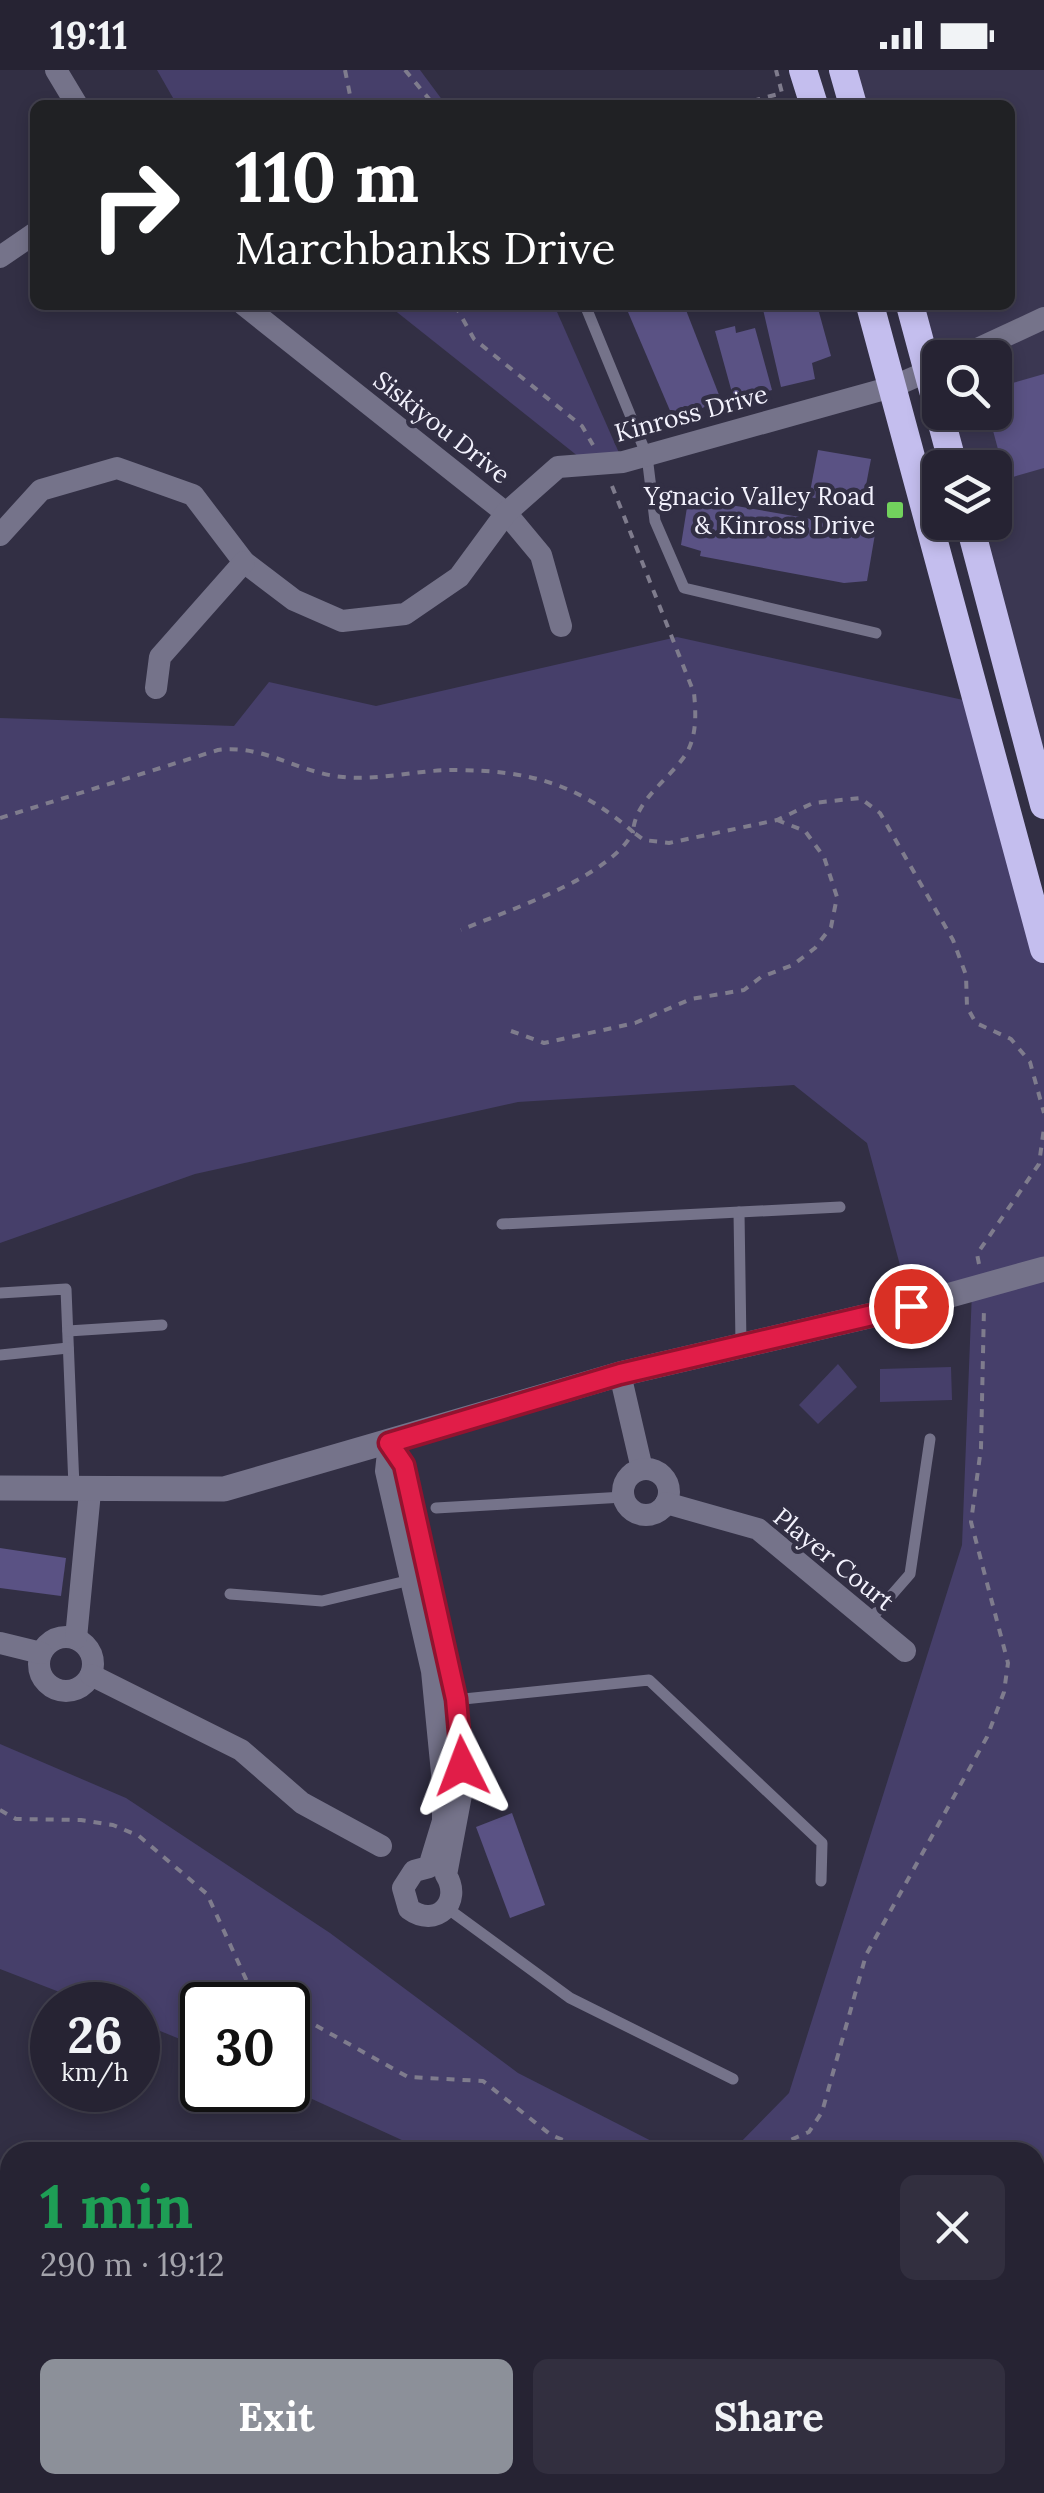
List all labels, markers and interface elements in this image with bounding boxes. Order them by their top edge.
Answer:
text: 19:11 [50,11,128,59]
text: 110 m [235,132,419,221]
icon: right [70,140,200,270]
text: Marchbanks Drive [235,219,616,276]
map controls [922,340,1012,540]
button: search [922,340,1012,430]
street label: Siskiyou Drive [367,364,517,490]
street label: Kinross Drive [611,377,771,449]
button: layers [922,450,1012,540]
place label: Ygnacio Valley Road & Kinross Drive [643,480,875,541]
marker: Ygnacio Valley Road & Kinross Drive [884,499,906,521]
pin [869,1264,954,1349]
icon: arrive [884,1279,939,1334]
street label: Player Court [767,1501,901,1618]
position arrow [410,1714,514,1818]
speed limit sign: 30 [180,1982,310,2112]
text: 26 [67,2003,123,2067]
text: km/h [61,2056,129,2088]
text: 1 min [40,2168,193,2244]
button: close [900,2175,1005,2280]
text: 290 m · 19:12 [40,2244,224,2285]
button: Exit [40,2359,513,2474]
button: Share [533,2359,1005,2474]

